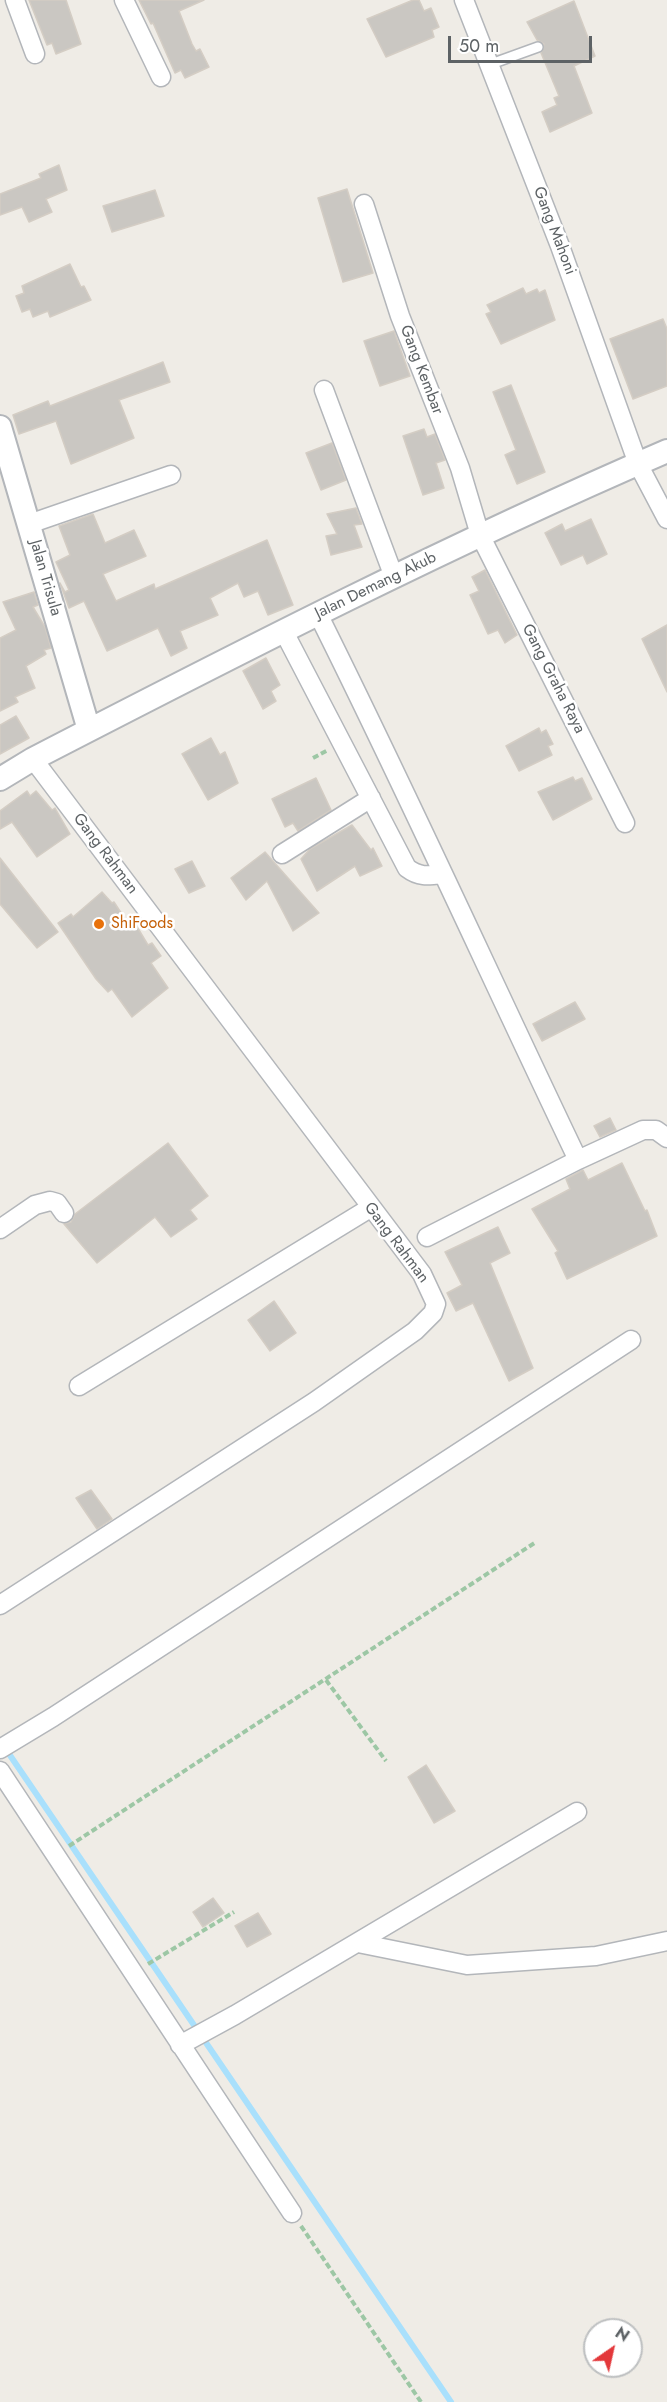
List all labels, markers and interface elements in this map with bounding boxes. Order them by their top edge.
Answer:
scale bar [451,24,595,62]
text: 50 m [459,33,499,59]
street label: Gang Mahoni [528,184,580,278]
street label: Gang Kembar [395,323,447,417]
street label: Jalan Trisula [25,538,65,618]
street label: Jalan Demang Akub [312,548,440,624]
street label: Gang Graha Raya [517,621,589,737]
street label: Gang Rahman [68,810,142,898]
place label: ShiFoods [111,914,173,934]
marker: ShiFoods [92,917,106,931]
street label: Gang Rahman [359,1199,433,1287]
north arrow [583,2318,643,2378]
text: N [611,2321,634,2347]

